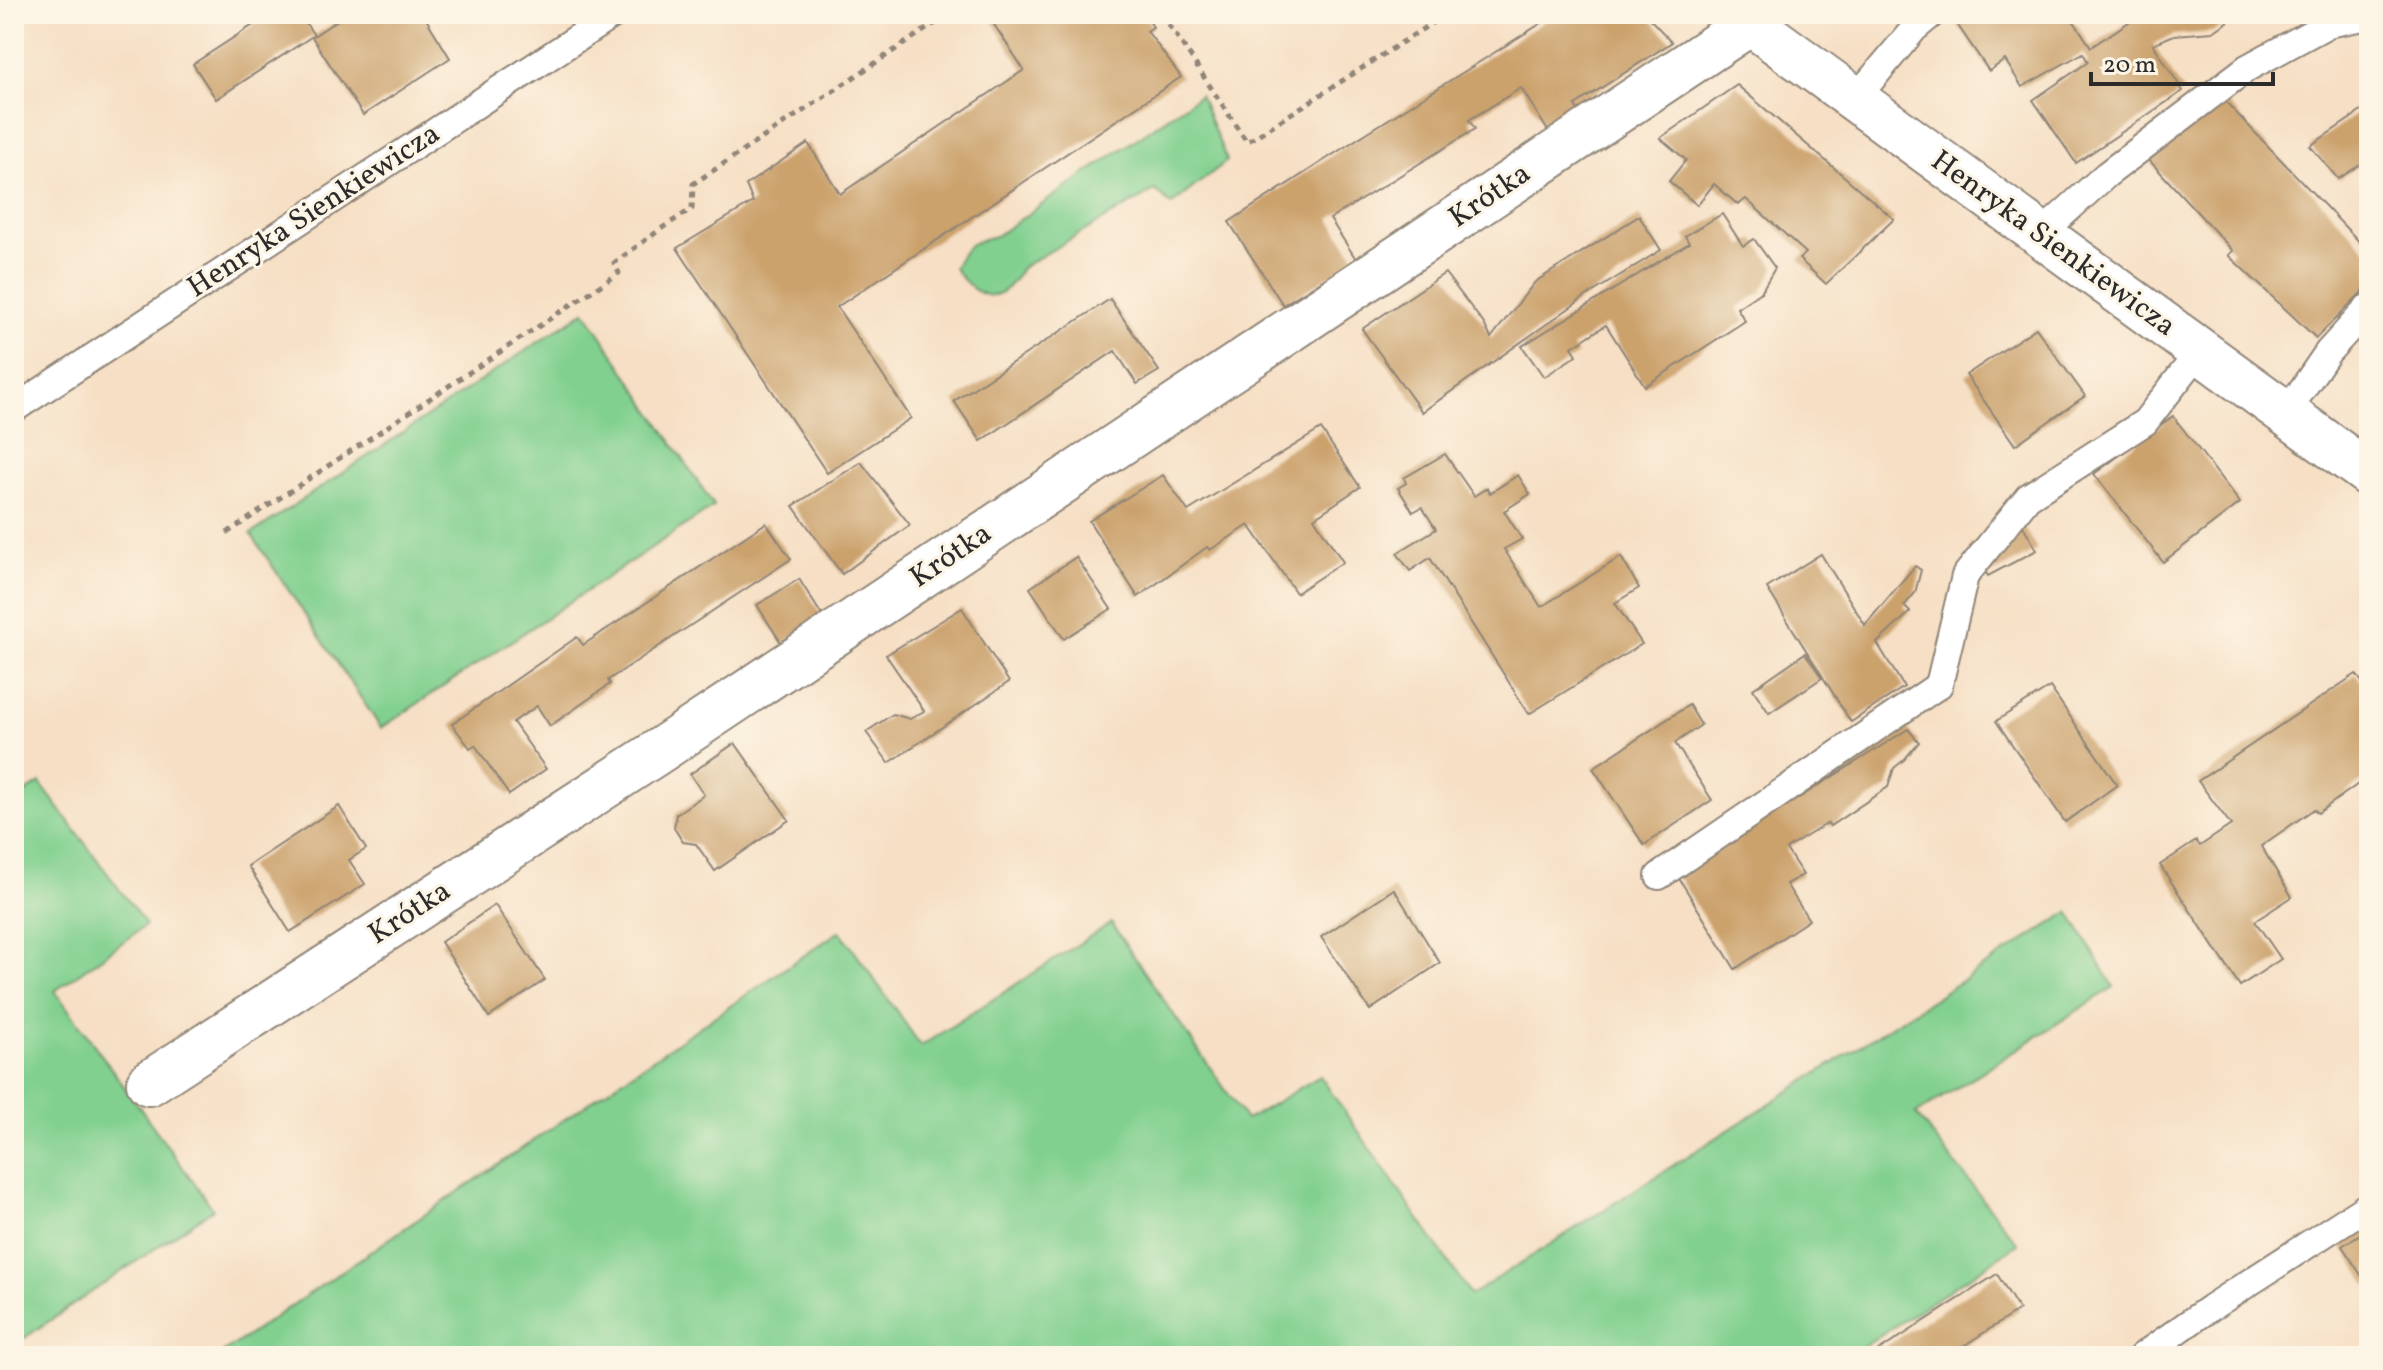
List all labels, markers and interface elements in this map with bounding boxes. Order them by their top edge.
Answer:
scale bar [2091,36,2273,86]
text: 20 m [2103,49,2156,83]
street label: Henryka Sienkiewicza [180,113,448,309]
street label: Henryka Sienkiewicza [1922,141,2184,347]
street label: Krótka [1441,153,1539,239]
street label: Krótka [902,513,1000,599]
street label: Krótka [361,871,459,955]

